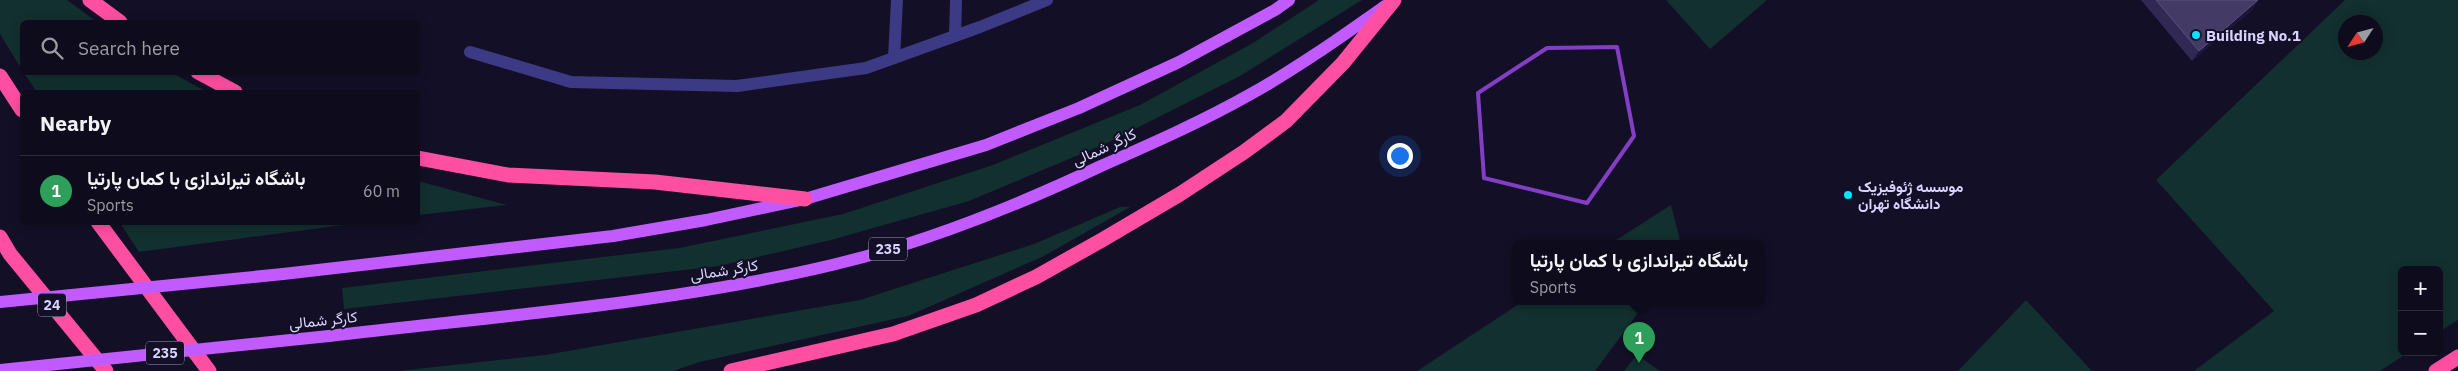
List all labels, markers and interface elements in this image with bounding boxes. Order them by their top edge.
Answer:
north arrow [2338,15,2383,60]
search box [20,20,420,75]
place label: Building No.1 [2206,26,2301,45]
marker: Building No.1 [2190,29,2202,41]
icon: search [38,34,66,62]
text: Search here [78,36,180,60]
text: Nearby [40,109,111,137]
street label: کارگر شمالی [1069,124,1140,171]
your location [1387,143,1413,169]
text: باشگاه تیراندازی با کمان پارتیا [87,166,305,190]
place label: موسسه ژئوفیزیک دانشگاه تهران [1858,177,1963,213]
text: 1 [51,181,61,201]
text: 60 m [363,181,400,201]
marker: موسسه ژئوفیزیک دانشگاه تهران [1842,189,1854,201]
text: Sports [87,195,134,215]
road number: 235 [869,238,907,260]
popup [1513,240,1765,305]
text: باشگاه تیراندازی با کمان پارتیا [1530,248,1748,272]
street label: کارگر شمالی [689,255,760,286]
map controls [2398,266,2443,356]
button: + [2398,266,2443,311]
text: Sports [1530,277,1577,297]
road number: 24 [38,294,66,316]
street label: کارگر شمالی [288,307,359,334]
button: − [2398,311,2443,356]
pin: 1 [1623,322,1655,363]
road number: 235 [146,342,184,364]

